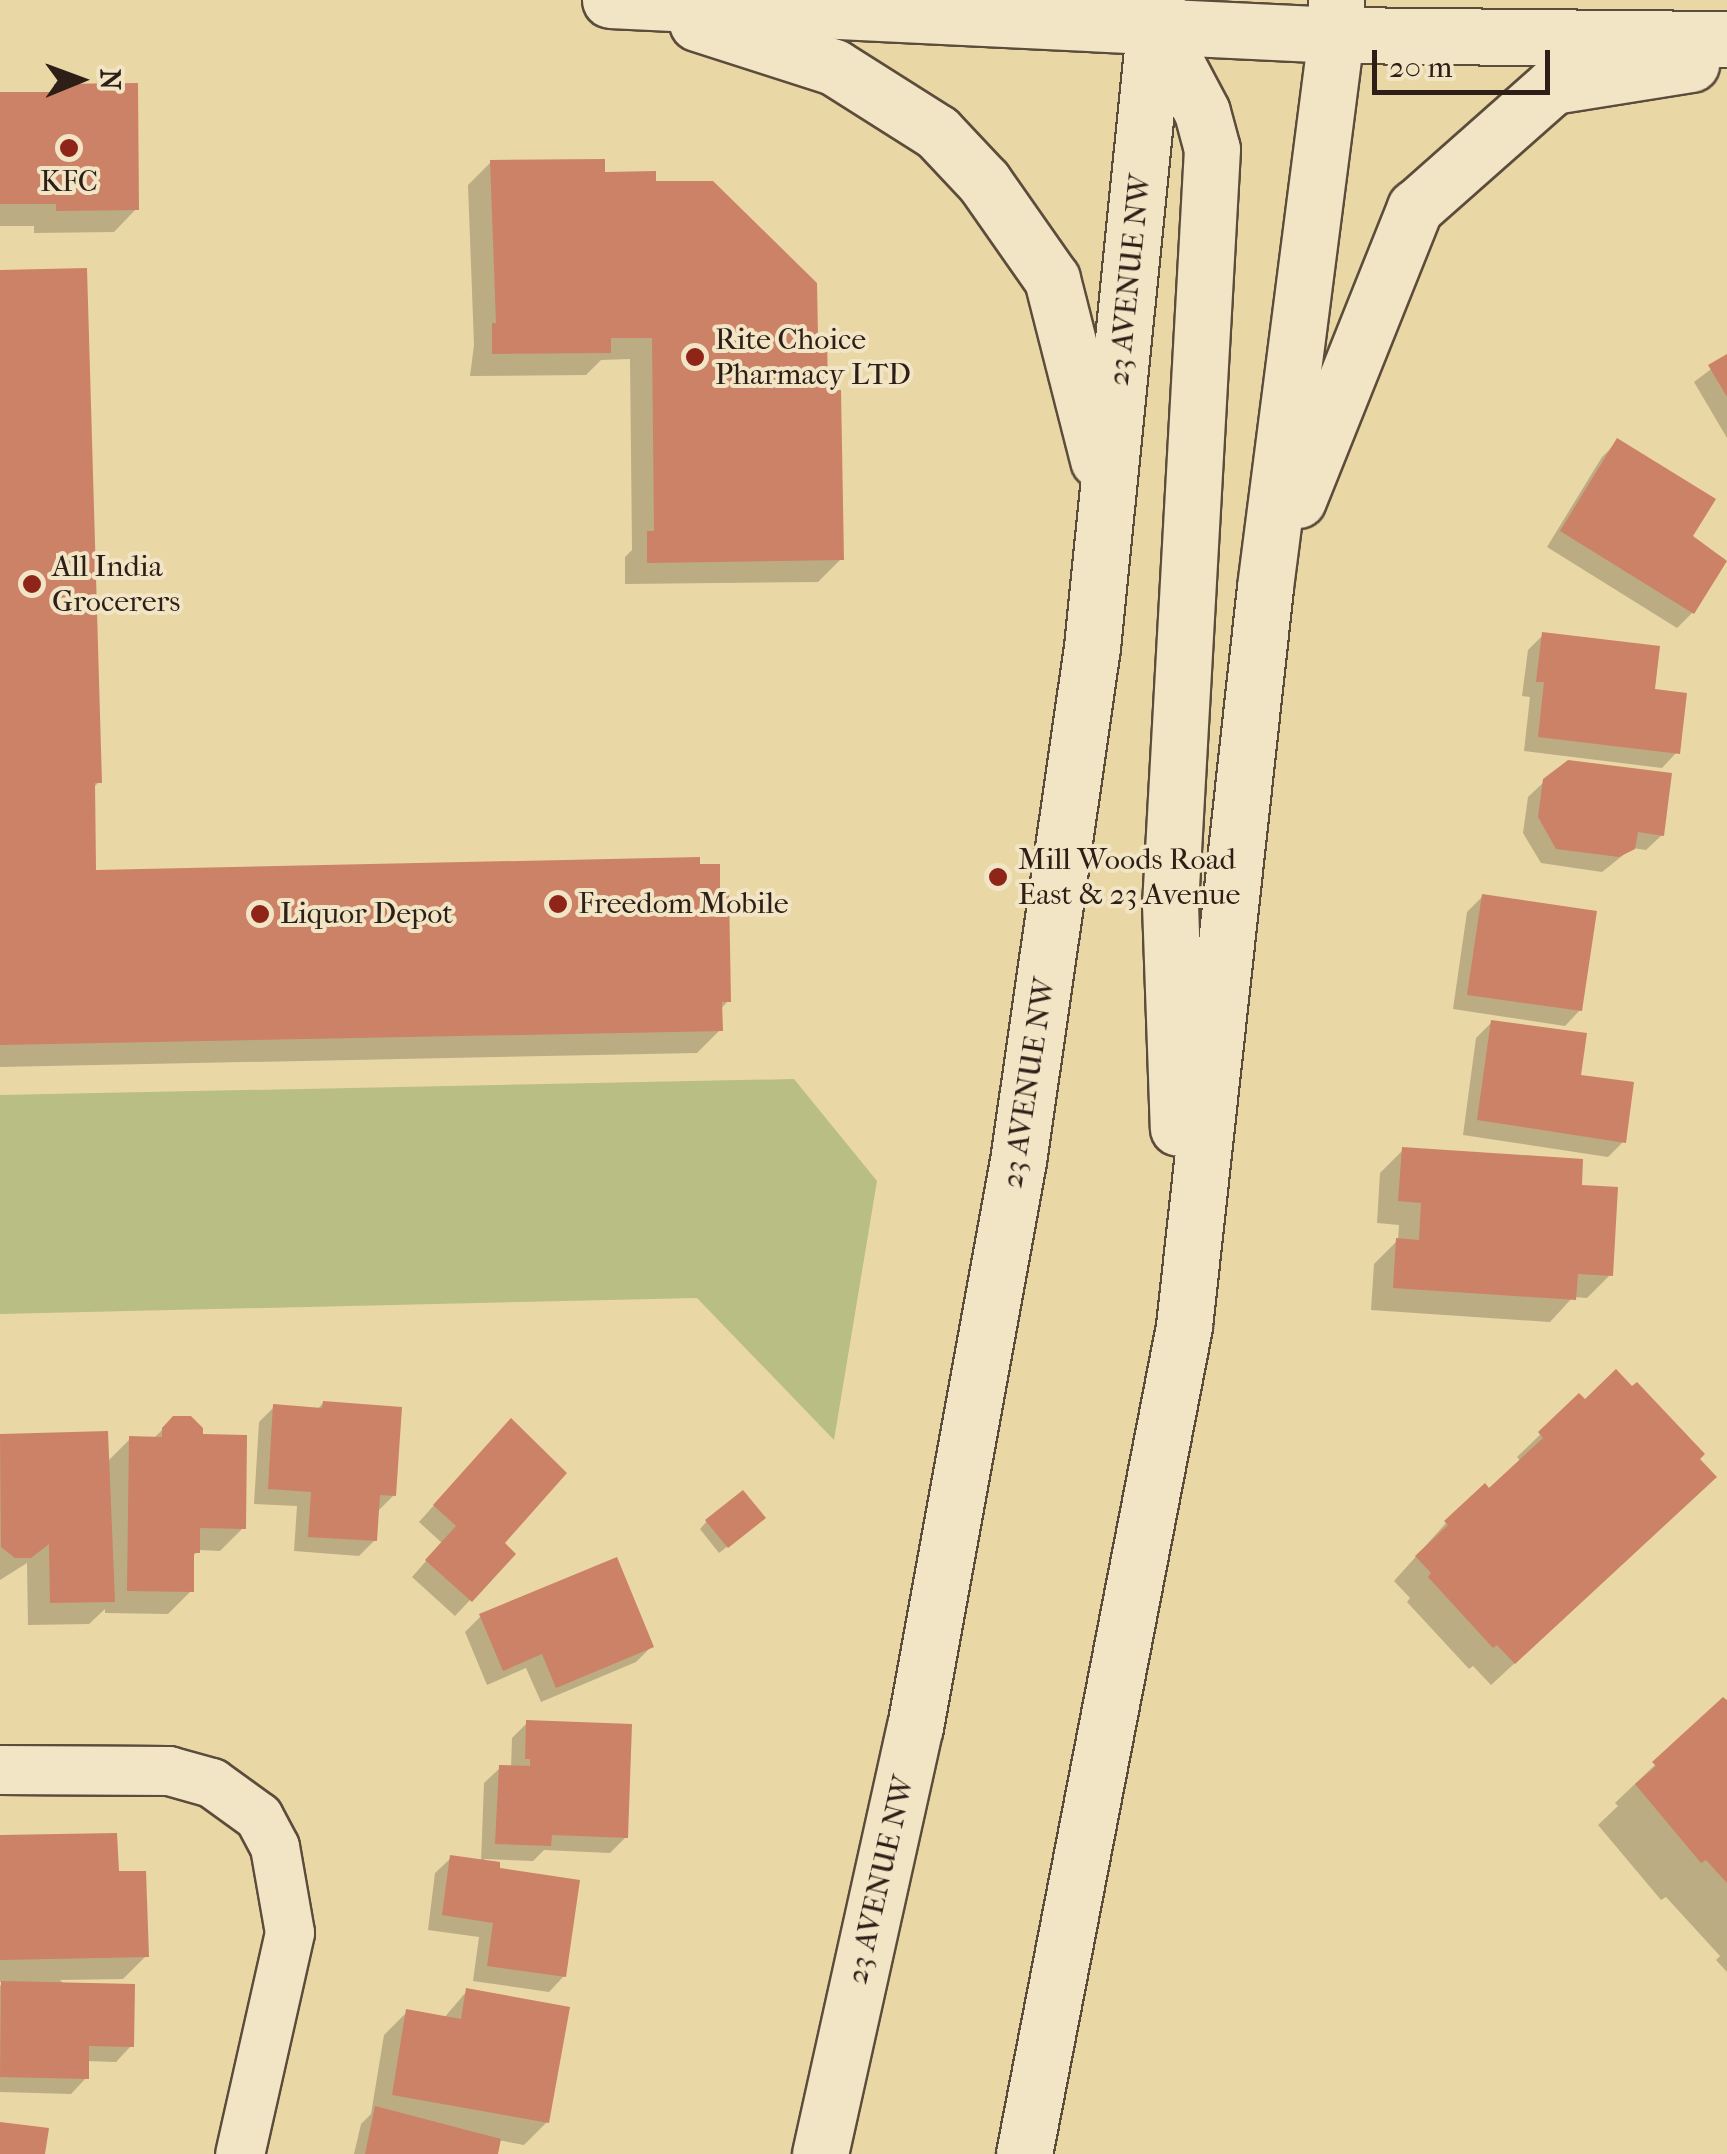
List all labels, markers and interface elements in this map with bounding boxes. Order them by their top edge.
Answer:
north arrow [30,30,130,130]
scale bar [1377,30,1554,92]
text: 20 m [1389,50,1452,85]
text: N [94,69,127,90]
marker: KFC [58,137,80,159]
place label: KFC [40,164,98,200]
street label: 23 AVENUE NW [1101,172,1159,388]
place label: Rite Choice Pharmacy LTD [715,322,911,392]
marker: Rite Choice Pharmacy LTD [684,346,706,368]
place label: All India Grocerers [52,549,180,620]
marker: All India Grocerers [21,573,43,595]
place label: Mill Woods Road East & 23 Avenue [1018,842,1240,912]
marker: Mill Woods Road East & 23 Avenue [987,866,1009,888]
place label: Freedom Mobile [578,886,789,922]
marker: Freedom Mobile [547,893,569,915]
place label: Liquor Depot [280,896,453,932]
marker: Liquor Depot [249,903,271,925]
street label: 23 AVENUE NW [995,975,1063,1191]
street label: 23 AVENUE NW [840,1772,922,1988]

